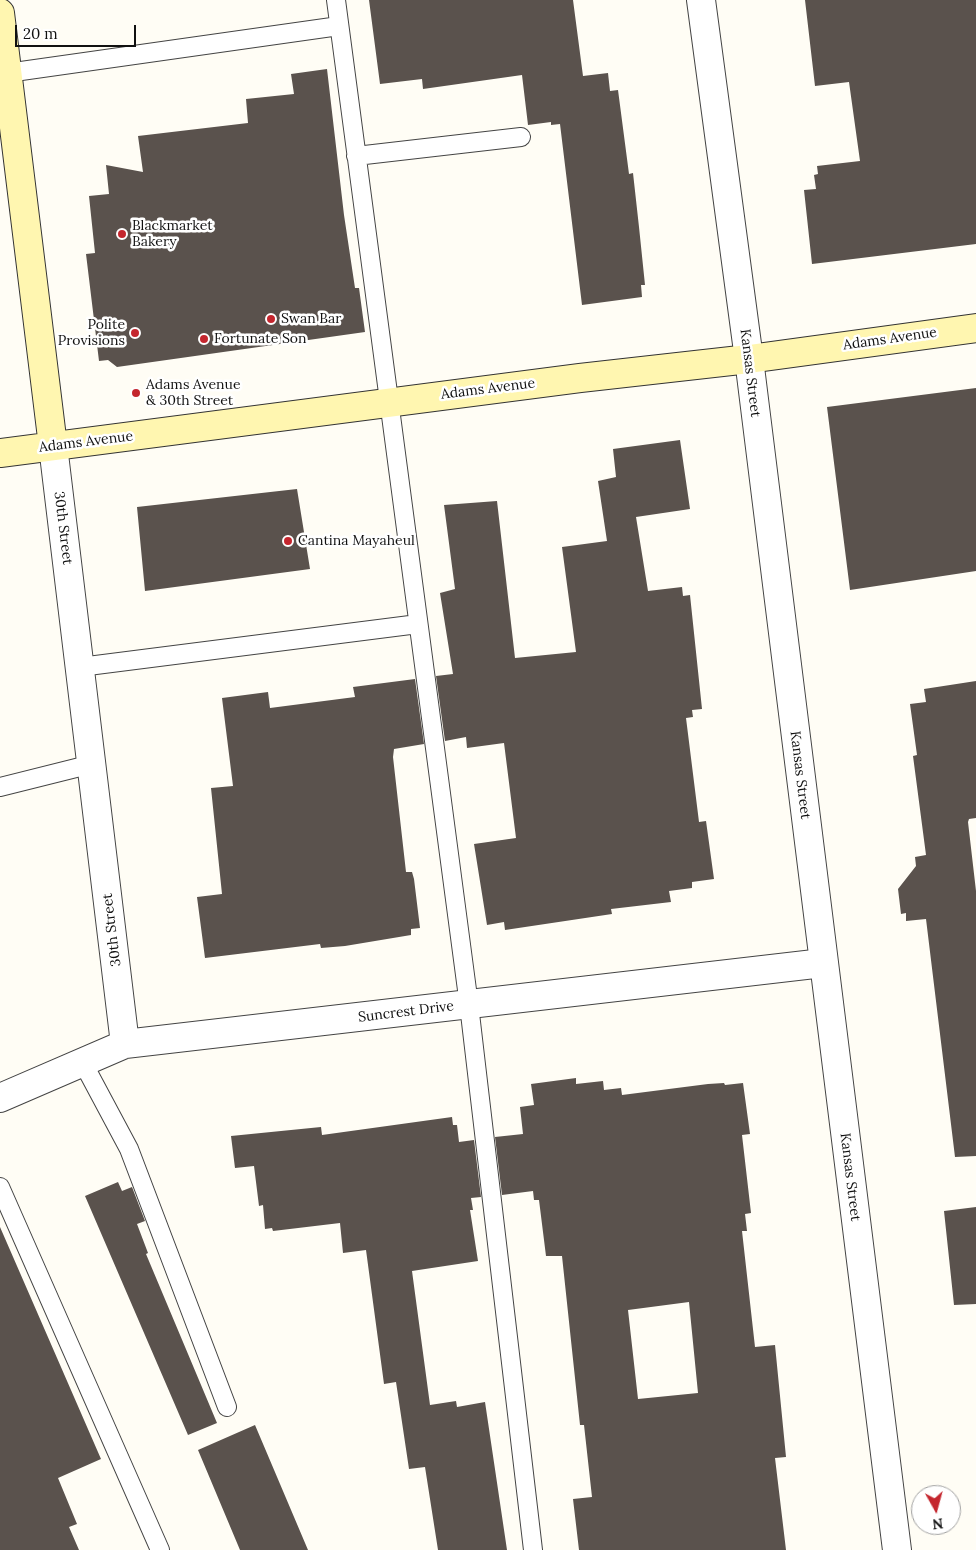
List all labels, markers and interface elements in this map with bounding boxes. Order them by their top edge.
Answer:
scale bar [18,15,139,47]
text: 20 m [23,24,58,43]
place label: Blackmarket Bakery [132,218,213,250]
marker: Blackmarket Bakery [116,228,128,240]
place label: Swan Bar [281,311,341,327]
marker: Swan Bar [265,313,277,325]
place label: Polite Provisions [58,317,125,350]
street label: Adams Avenue [842,324,938,354]
marker: Polite Provisions [129,327,141,339]
street label: Kansas Street [736,328,764,418]
place label: Fortunate Son [214,331,307,347]
marker: Fortunate Son [198,333,210,345]
street label: Adams Avenue [440,375,536,403]
place label: Adams Avenue & 30th Street [146,377,241,410]
marker: Adams Avenue & 30th Street [130,387,142,399]
street label: Adams Avenue [38,428,134,456]
street label: 30th Street [50,490,76,566]
place label: Cantina Mayaheul [298,533,415,549]
marker: Cantina Mayaheul [282,535,294,547]
street label: Kansas Street [786,730,814,820]
street label: 30th Street [99,892,125,968]
street label: Suncrest Drive [357,998,455,1026]
street label: Kansas Street [836,1132,864,1222]
north arrow [911,1485,961,1535]
text: N [931,1514,944,1533]

